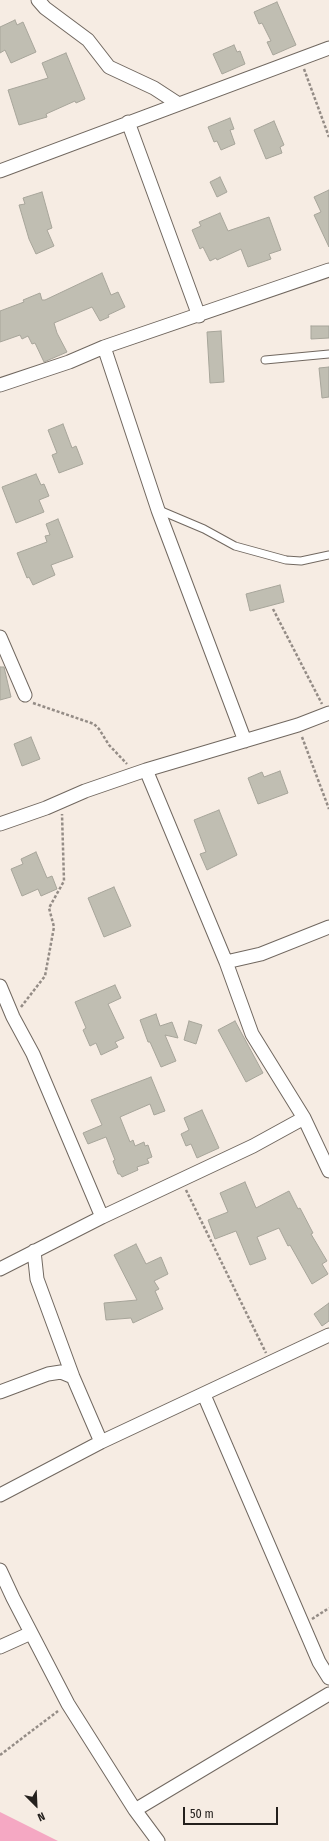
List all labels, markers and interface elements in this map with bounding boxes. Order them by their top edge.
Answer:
north arrow [16,1785,56,1825]
scale bar [185,1799,280,1825]
text: 50 m [190,1807,214,1821]
text: N [35,1809,47,1824]

